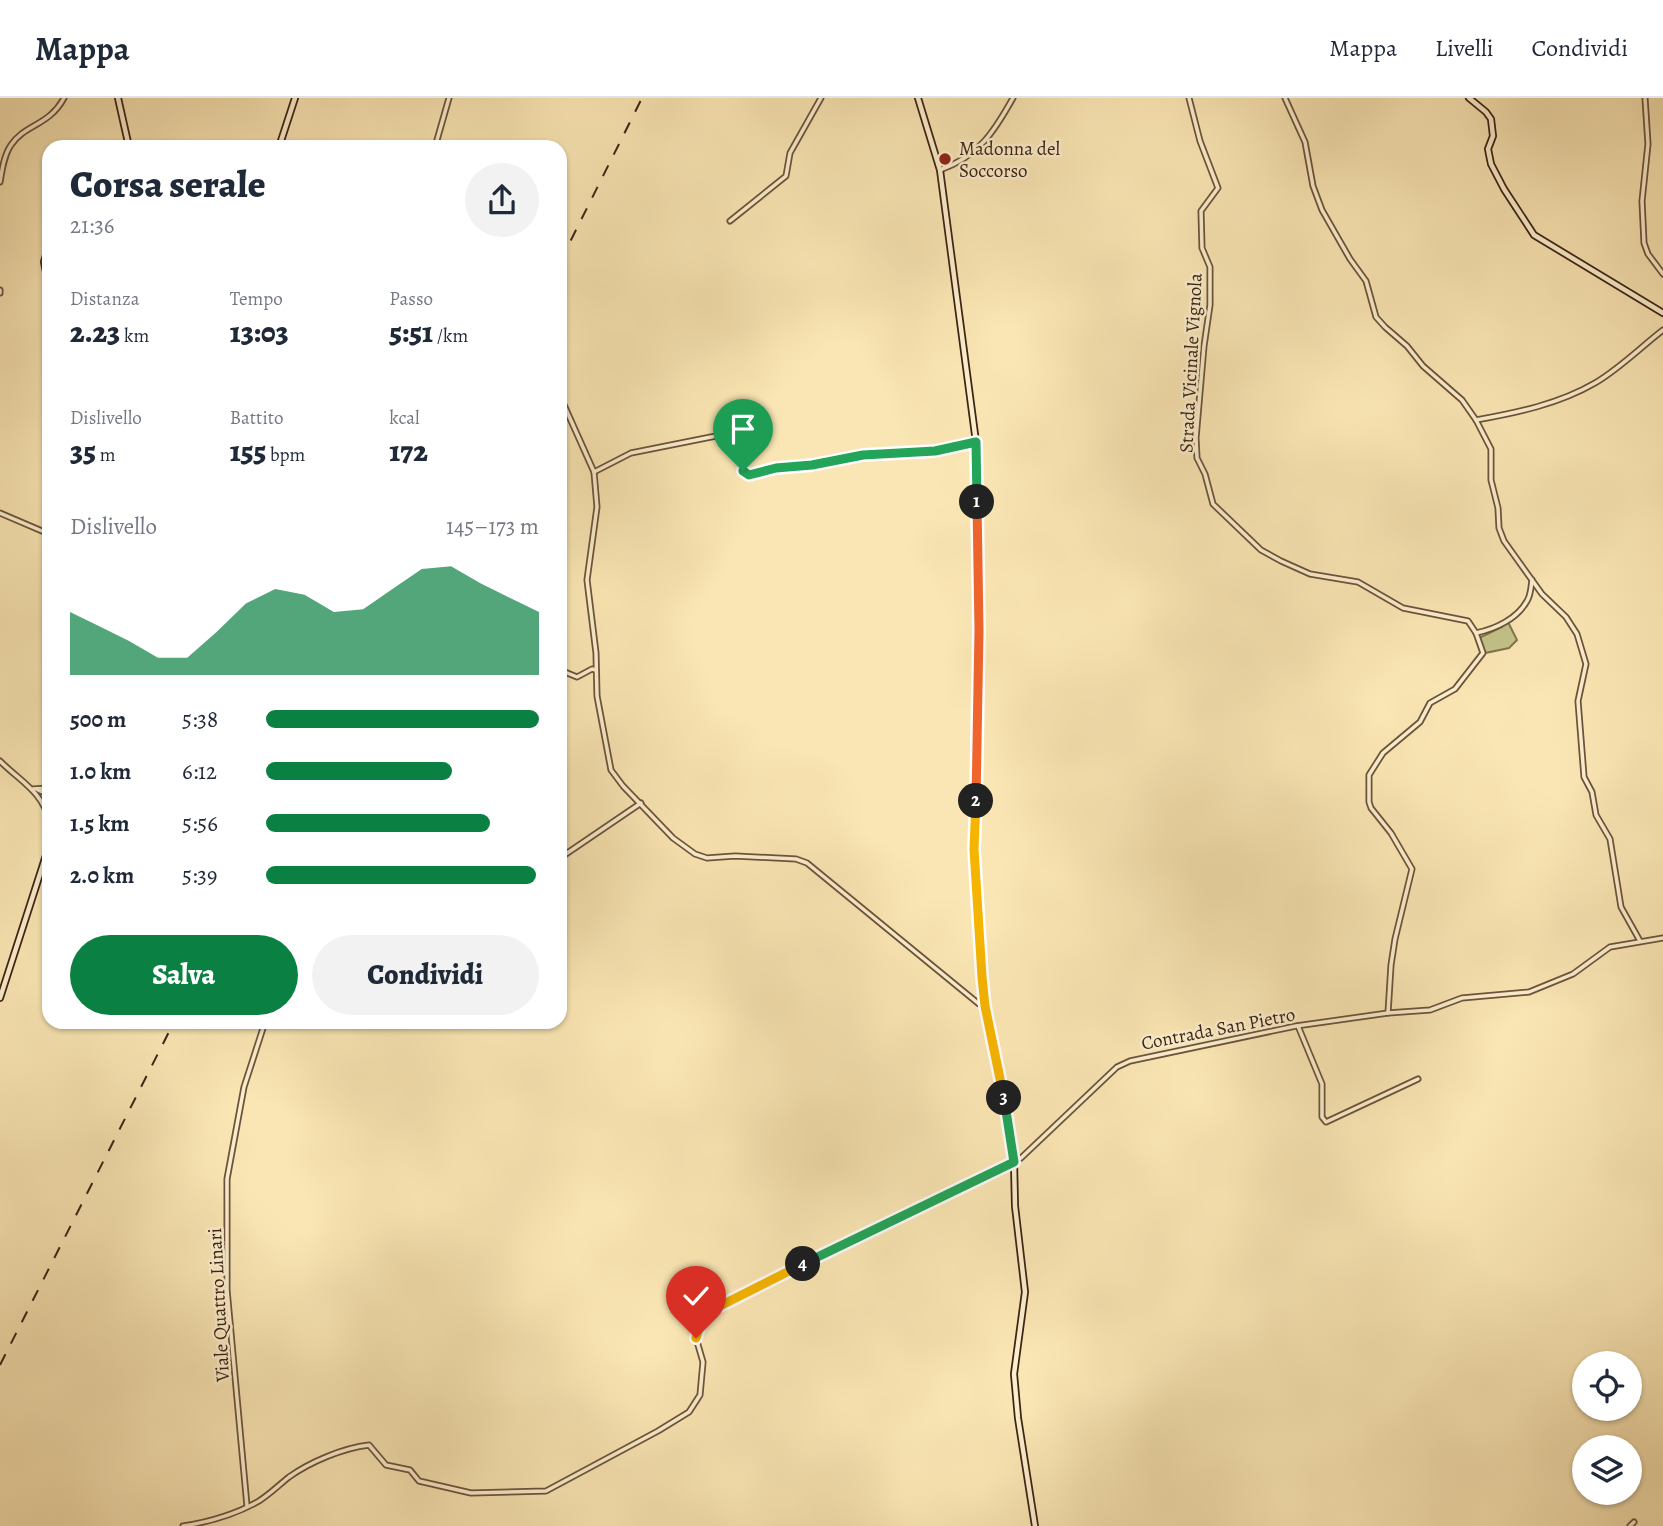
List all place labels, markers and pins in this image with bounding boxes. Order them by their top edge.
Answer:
place label: Madonna del Soccorso [959,136,1061,184]
marker: Madonna del Soccorso [937,151,953,167]
pin [713,399,773,471]
pin: 1 [960,484,995,520]
pin: 2 [958,784,993,818]
pin: 3 [986,1080,1021,1116]
pin: 4 [786,1246,820,1282]
pin [666,1266,726,1338]

